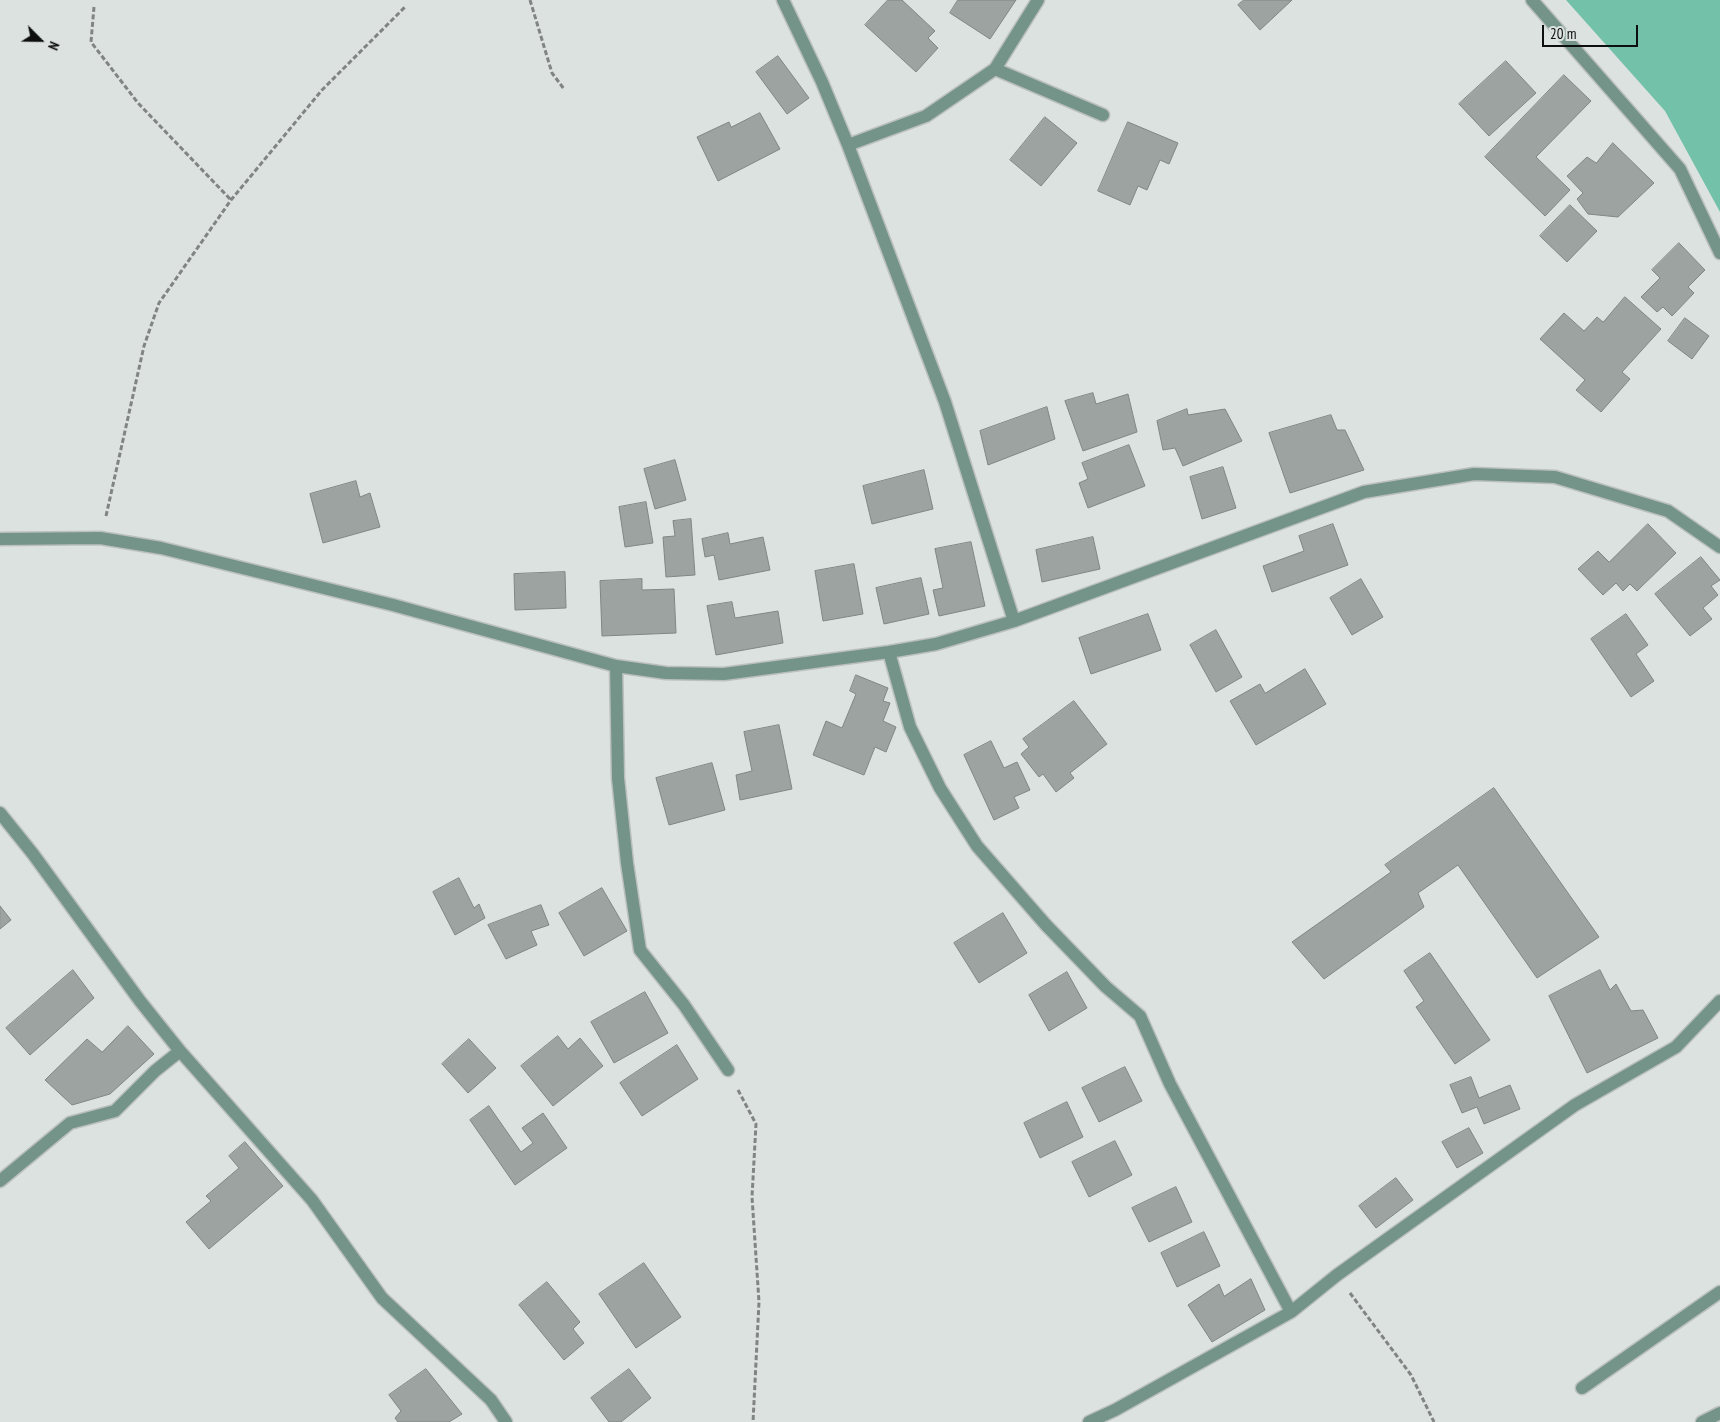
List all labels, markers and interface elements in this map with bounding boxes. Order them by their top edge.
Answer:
north arrow [15,15,65,65]
scale bar [1545,15,1641,47]
text: 20 m [1550,24,1576,43]
text: N [44,39,64,53]

